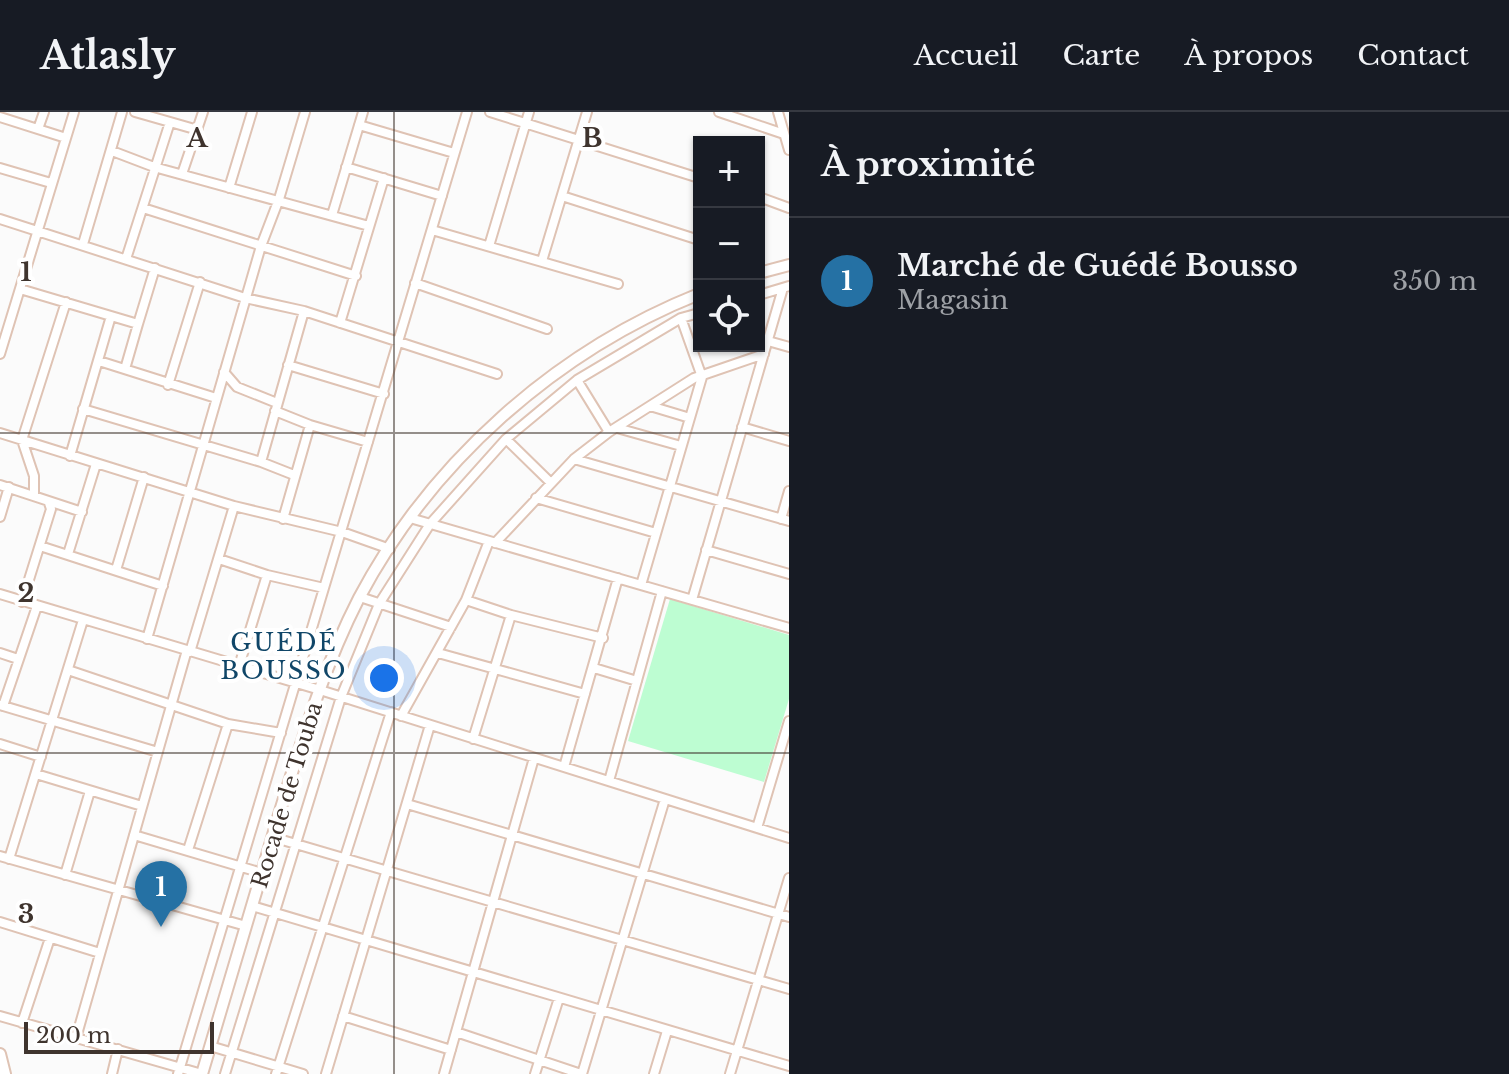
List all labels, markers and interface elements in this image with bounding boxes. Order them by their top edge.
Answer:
text: Atlasly [40,32,175,79]
text: Accueil [914,38,1018,73]
text: Carte [1062,38,1140,73]
text: À propos [1184,38,1313,73]
text: Contact [1357,38,1469,73]
text: A [185,122,208,154]
text: B [582,122,602,154]
map controls [693,136,765,352]
button: + [693,136,765,208]
text: À proximité [821,143,1035,185]
button: − [693,208,765,280]
text: Marché de Guédé Bousso [897,247,1298,284]
text: 1 [20,256,32,288]
text: 1 [841,265,853,297]
text: 350 m [1392,265,1477,297]
button: locate [693,280,765,352]
text: Magasin [897,284,1008,316]
text: 2 [18,577,34,609]
district label: GUÉDÉ BOUSSO [220,628,348,685]
your location [364,658,404,698]
street label: Rocade de Touba [246,698,328,891]
pin: 1 [135,861,187,927]
text: 3 [18,898,34,930]
scale bar [24,1018,214,1054]
text: 200 m [36,1022,111,1049]

